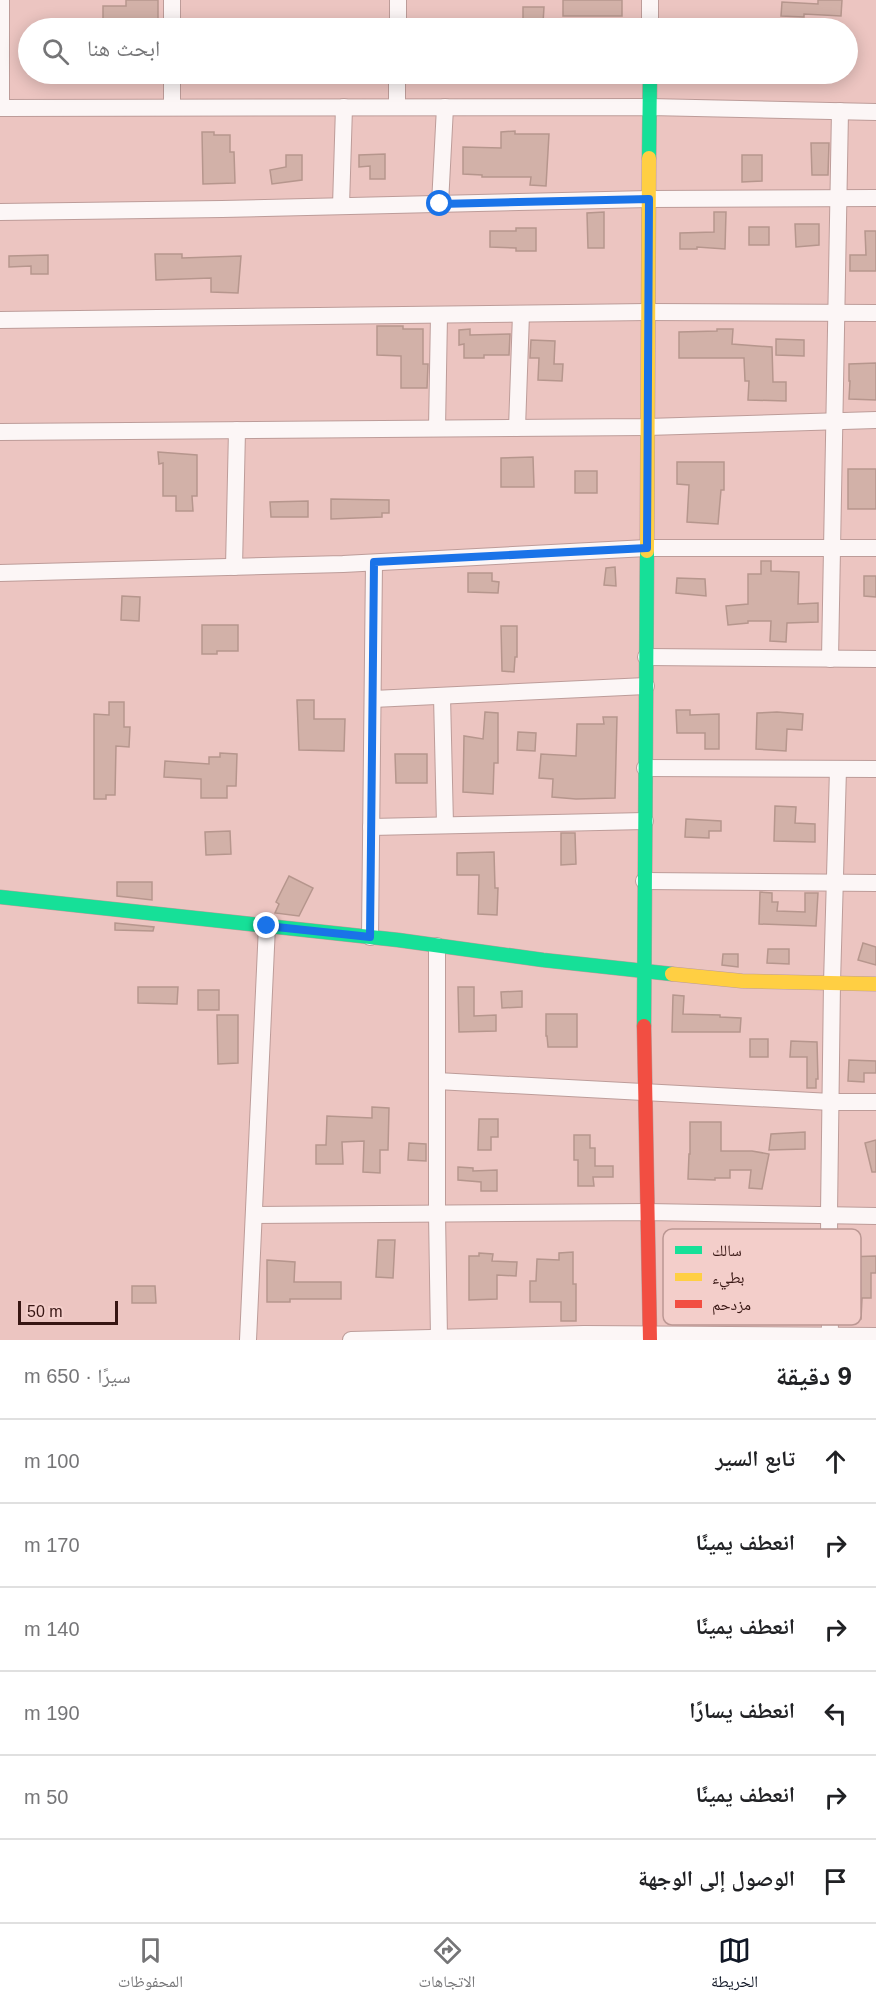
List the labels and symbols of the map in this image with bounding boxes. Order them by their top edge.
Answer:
route start [426,190,452,216]
route end [253,912,279,938]
legend [663,1229,861,1325]
text: سالك [712,1242,742,1259]
text: بطيء [712,1269,744,1290]
text: مزدحم [712,1296,751,1315]
scale bar [18,1298,118,1326]

